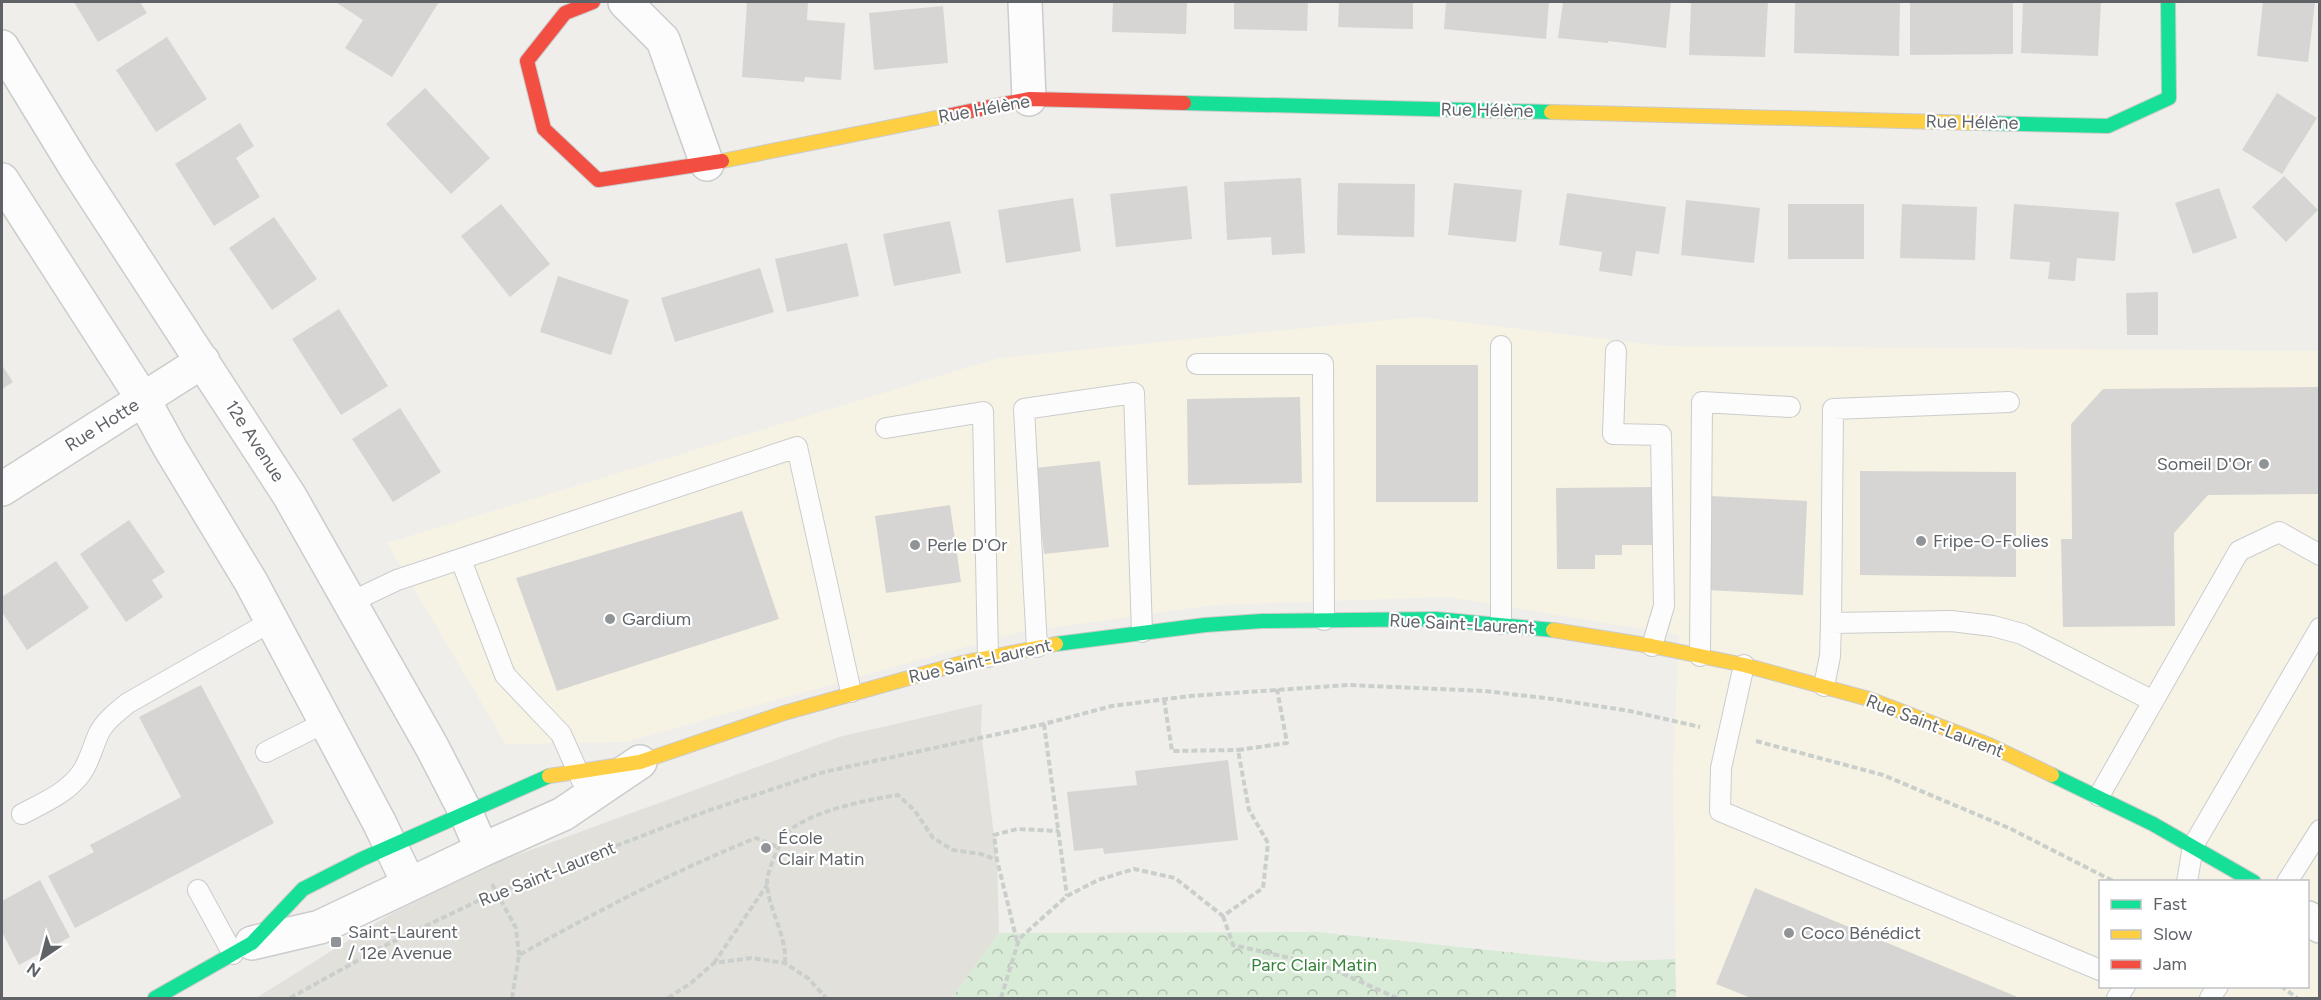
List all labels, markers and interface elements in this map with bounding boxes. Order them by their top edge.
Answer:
street label: Rue Hélène [936,90,1032,128]
street label: Rue Hélène [1440,98,1534,122]
street label: Rue Hélène [1925,110,2019,134]
street label: Rue Hotte [61,394,143,456]
street label: 12e Avenue [221,396,290,486]
place label: Someil D'Or [2157,453,2252,475]
marker: Someil D'Or [2257,457,2271,471]
place label: Fripe-O-Folies [1933,530,2049,552]
place label: Perle D'Or [927,534,1007,556]
marker: Fripe-O-Folies [1914,534,1928,548]
marker: Perle D'Or [908,538,922,552]
place label: Gardium [622,608,691,630]
street label: Rue Saint-Laurent [1389,609,1536,639]
marker: Gardium [603,612,617,626]
street label: Rue Saint-Laurent [907,634,1054,688]
street label: Rue Saint-Laurent [1863,690,2007,762]
place label: École Clair Matin [778,827,864,870]
street label: Rue Saint-Laurent [475,836,619,911]
marker: École Clair Matin [759,841,773,855]
legend [2099,880,2309,988]
text: Fast [2153,893,2187,915]
place label: Saint-Laurent / 12e Avenue [348,921,458,964]
place label: Coco Bénédict [1801,922,1921,944]
text: Slow [2153,923,2192,945]
marker: Coco Bénédict [1782,926,1796,940]
north arrow [12,928,72,988]
marker: Saint-Laurent / 12e Avenue [329,935,343,949]
text: Jam [2153,953,2187,975]
park label: Parc Clair Matin [1251,954,1377,976]
text: N [23,959,44,981]

